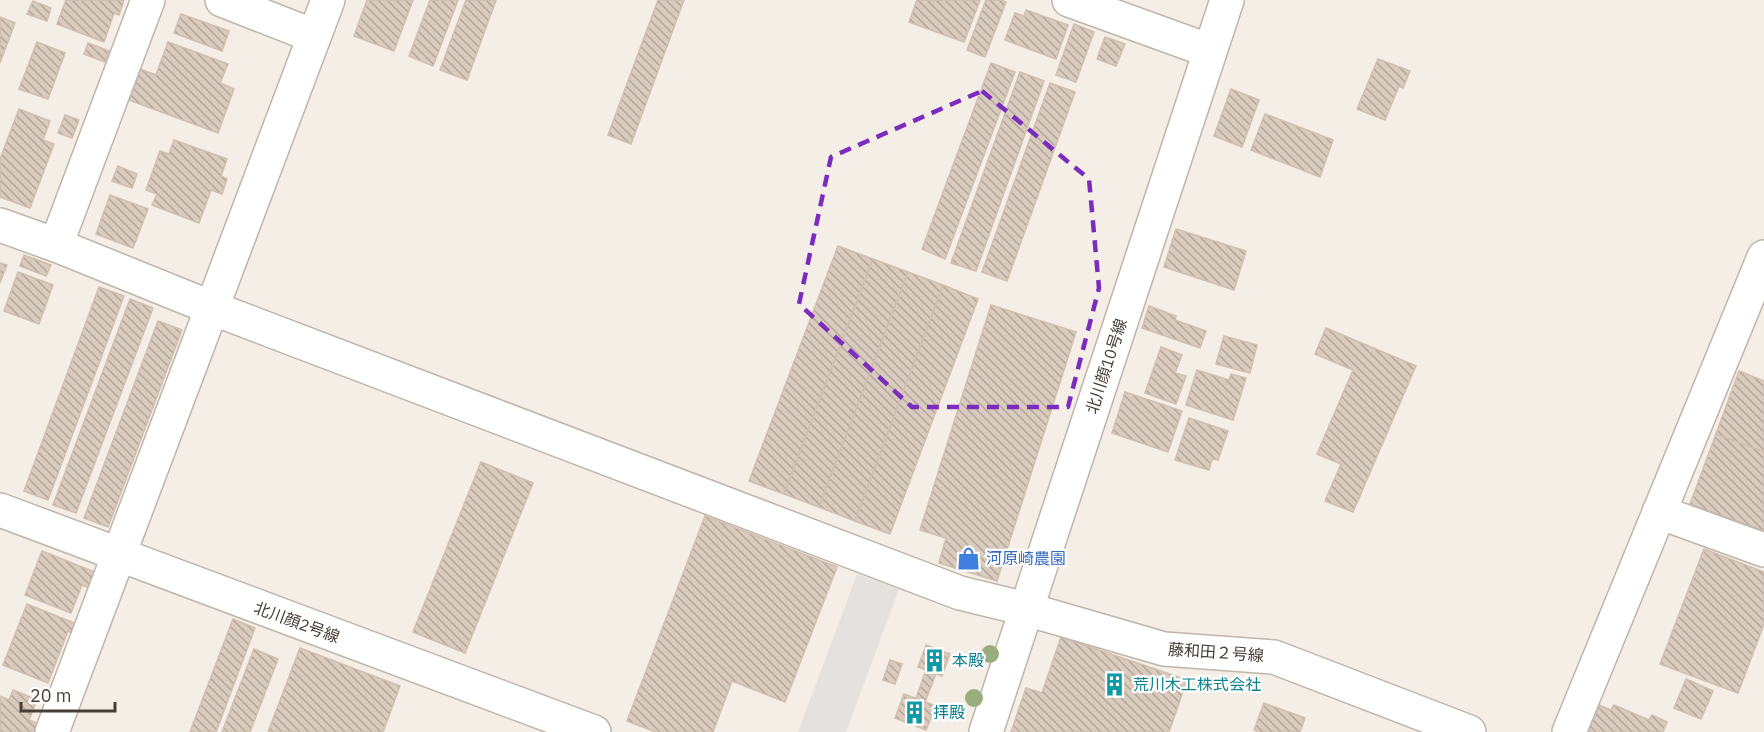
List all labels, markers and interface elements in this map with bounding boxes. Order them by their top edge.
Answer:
street label: 北川顔10号線 [1081,316,1131,416]
shop icon: 河原崎農園 [955,545,981,571]
place label: 河原崎農園 [986,548,1066,568]
street label: 北川顔2号線 [251,597,343,647]
street label: 藤和田２号線 [1167,639,1265,665]
building icon: 本殿 [921,647,947,673]
place label: 本殿 [952,650,984,670]
building icon: 荒川木工株式会社 [1102,671,1128,697]
place label: 荒川木工株式会社 [1133,674,1261,694]
scale bar [21,675,116,713]
text: 20 m [30,684,72,707]
building icon: 拝殿 [902,699,928,725]
place label: 拝殿 [933,702,965,722]

